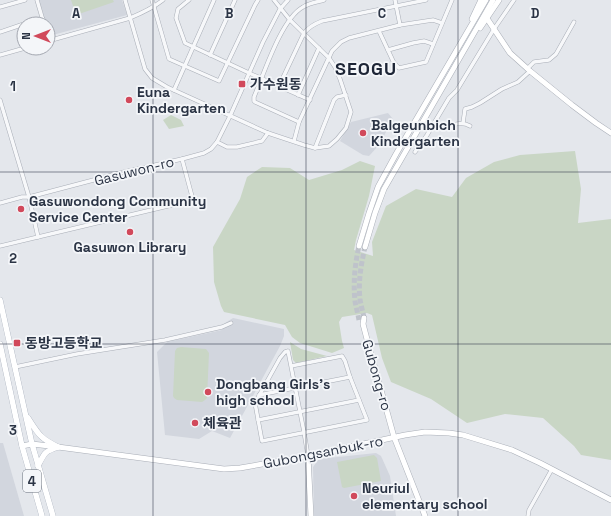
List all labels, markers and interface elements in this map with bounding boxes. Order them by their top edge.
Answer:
text: A [72,5,81,22]
text: B [225,5,234,22]
text: C [378,5,386,22]
text: D [531,5,540,22]
north arrow [16,16,56,56]
text: N [19,32,33,40]
district label: SEOGU [335,57,397,80]
place label: 가수원동 [250,75,302,93]
text: 1 [10,78,16,95]
marker: 가수원동 [237,79,247,89]
place label: Euna Kindergarten [137,83,226,117]
marker: Euna Kindergarten [124,95,134,105]
place label: Balgeunbich Kindergarten [371,116,460,150]
marker: Balgeunbich Kindergarten [358,128,368,138]
street label: Gasuwon-ro [92,152,176,190]
place label: Gasuwondong Community Service Center [29,192,206,226]
marker: Gasuwondong Community Service Center [16,204,26,214]
marker: Gasuwon Library [125,227,135,237]
place label: Gasuwon Library [74,238,186,256]
text: 2 [9,250,17,267]
place label: 동방고등학교 [25,334,102,352]
street label: Gubong-ro [358,337,396,413]
marker: 동방고등학교 [12,338,22,348]
place label: Dongbang Girls's high school [216,375,330,409]
marker: Dongbang Girls's high school [203,387,213,397]
place label: 체육관 [203,414,242,432]
marker: 체육관 [190,418,200,428]
text: 3 [9,422,17,439]
street label: Gubongsanbuk-ro [262,432,384,472]
road number: 4 [23,470,41,492]
place label: Neuriul elementary school [362,479,488,513]
marker: Neuriul elementary school [349,491,359,501]

